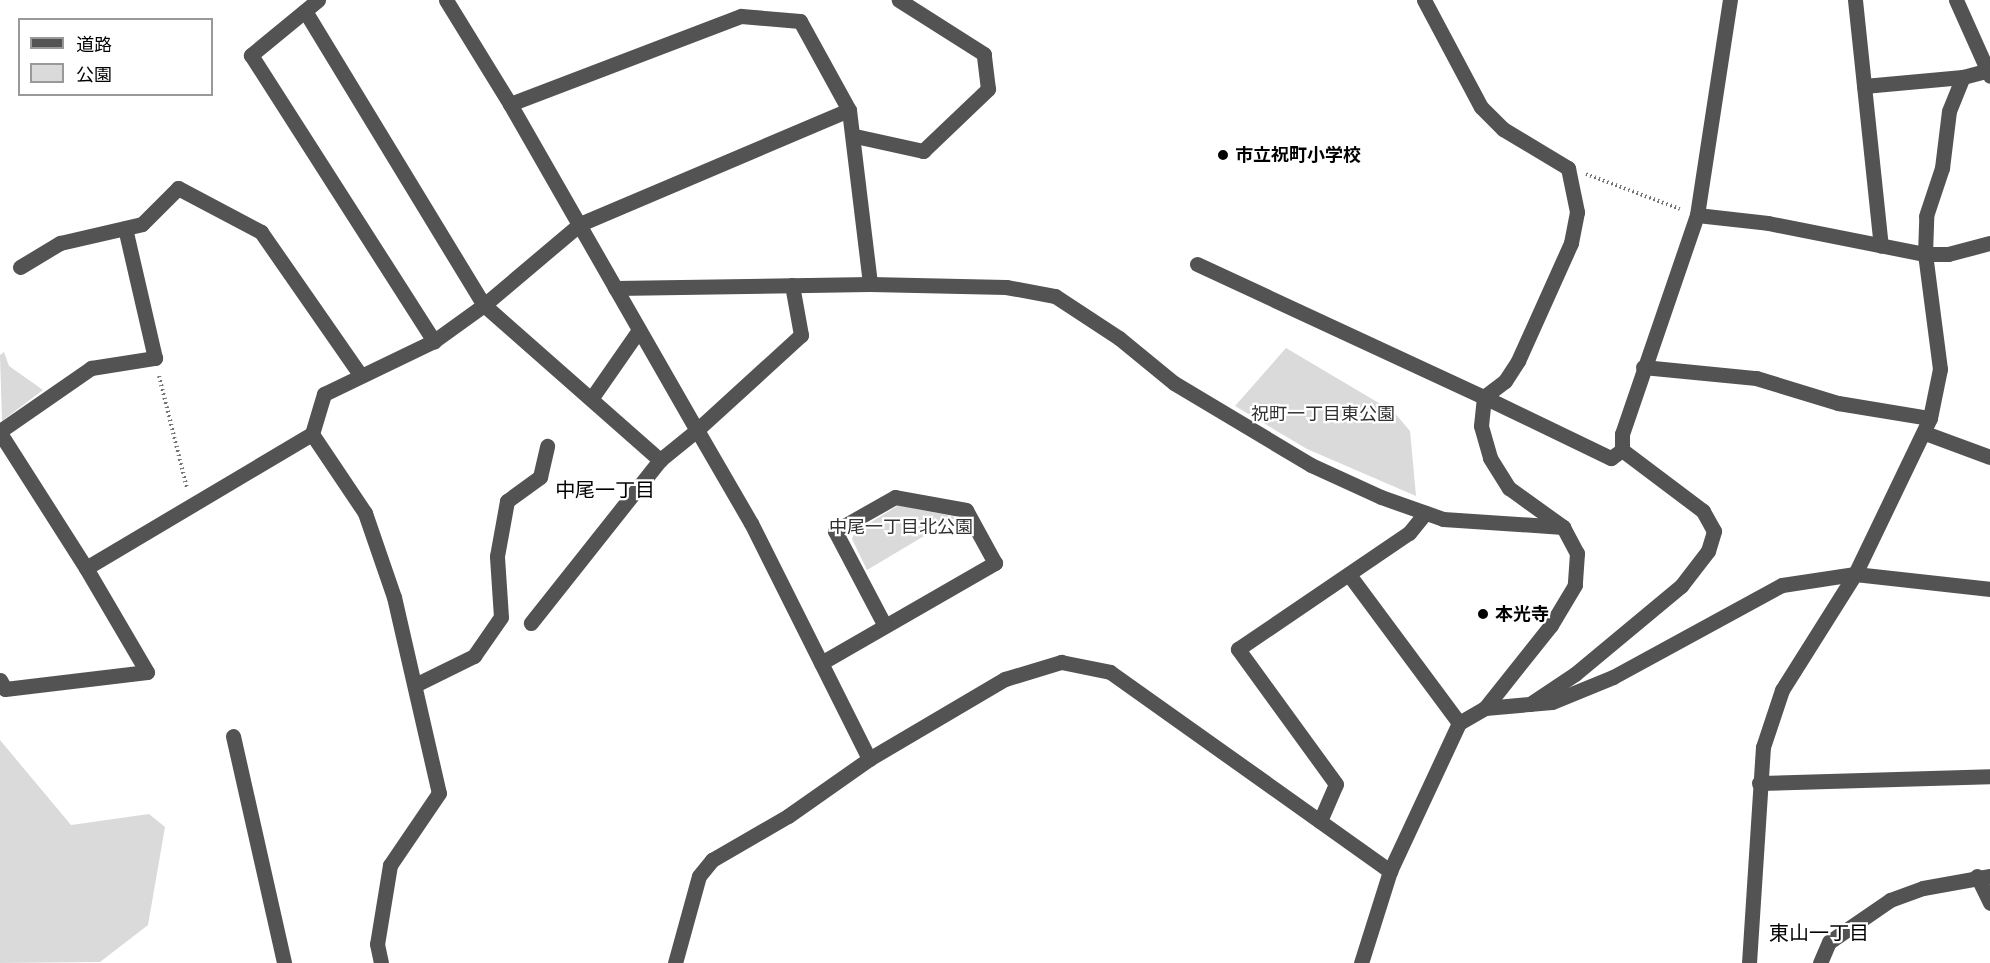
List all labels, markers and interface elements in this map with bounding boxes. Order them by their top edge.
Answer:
legend [18,18,213,96]
text: 道路 [76,33,112,57]
text: 公園 [76,63,112,87]
place label: 市立祝町小学校 [1235,144,1361,166]
marker: 市立祝町小学校 [1216,148,1230,162]
park label: 祝町一丁目東公園 [1251,403,1395,425]
district label: 中尾一丁目 [555,478,655,502]
park label: 中尾一丁目北公園 [829,516,973,538]
place label: 本光寺 [1495,603,1549,625]
marker: 本光寺 [1476,607,1490,621]
district label: 東山一丁目 [1769,921,1869,945]

